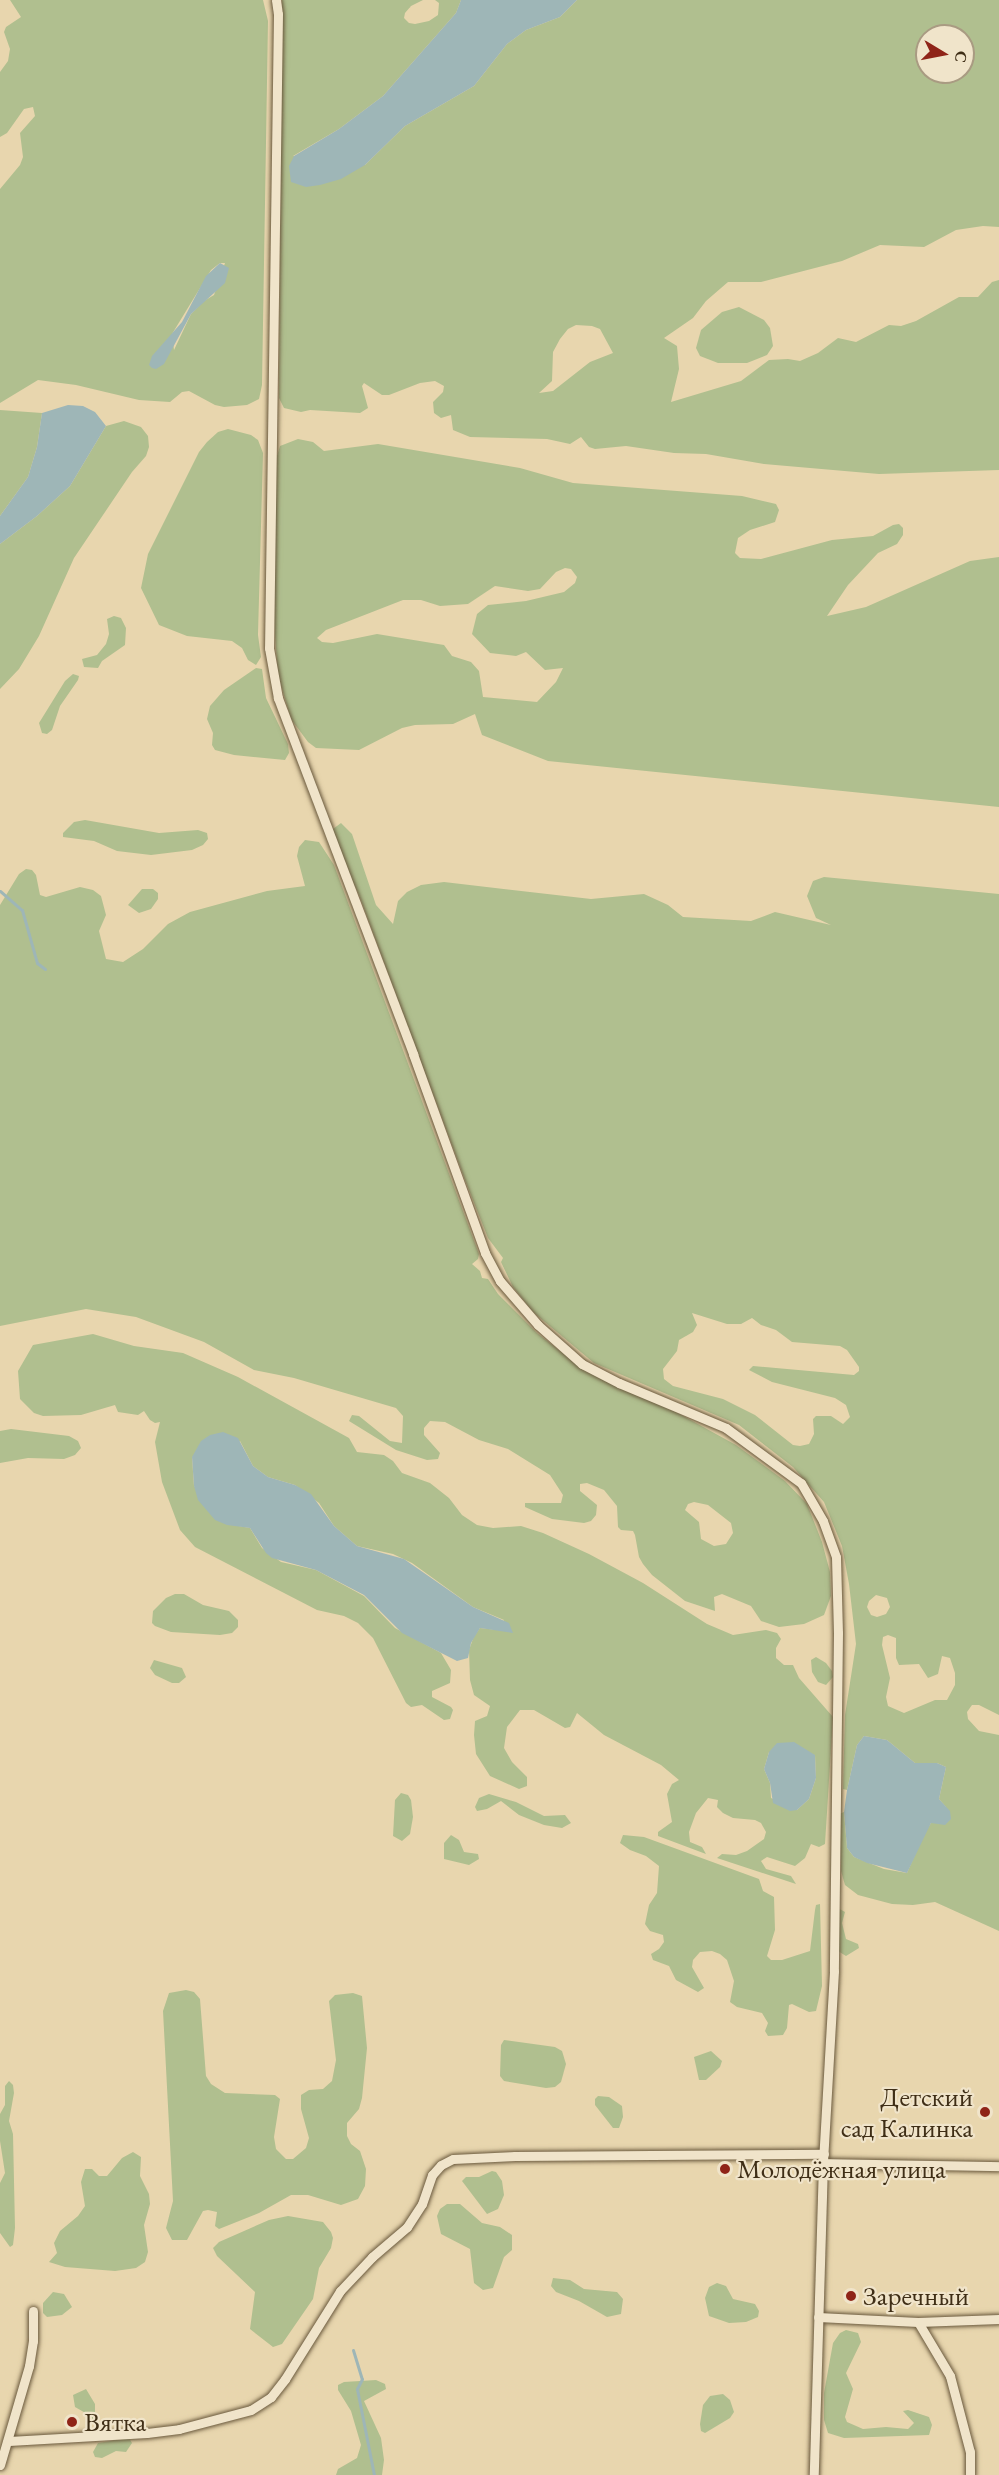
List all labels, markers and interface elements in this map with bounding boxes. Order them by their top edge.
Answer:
north arrow [915,24,975,84]
text: С [950,49,973,64]
place label: Детский сад Калинка [841,2080,973,2143]
marker: Детский сад Калинка [978,2105,992,2119]
place label: Молодёжная улица [737,2153,946,2185]
marker: Молодёжная улица [718,2162,732,2176]
place label: Заречный [863,2280,969,2312]
marker: Заречный [844,2289,858,2303]
place label: Вятка [84,2406,146,2438]
marker: Вятка [65,2415,79,2429]

